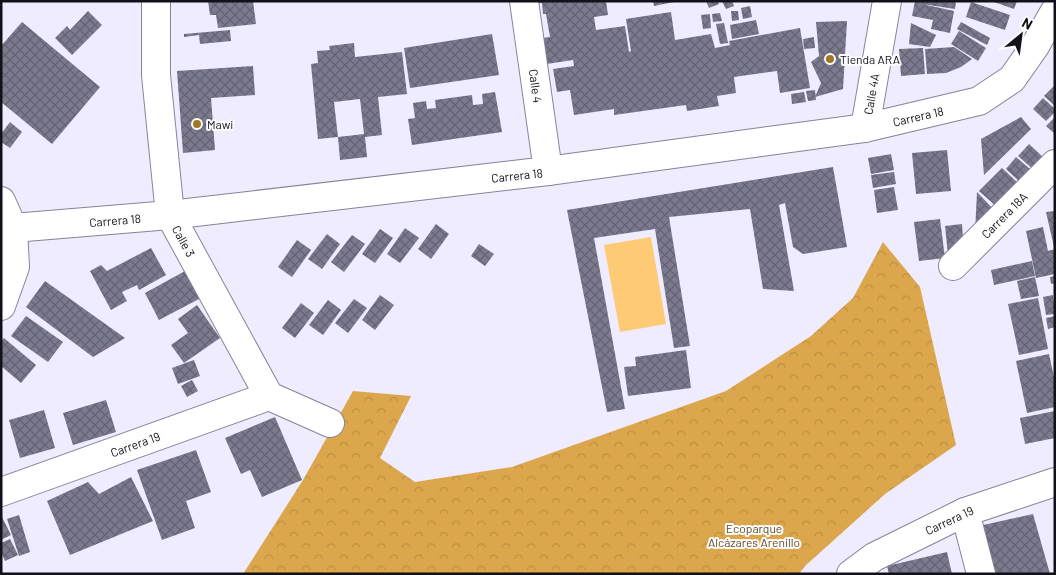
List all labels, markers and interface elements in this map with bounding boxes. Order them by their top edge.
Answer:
north arrow [996,10,1046,60]
text: N [1019,14,1036,33]
place label: Tienda ARA [840,52,900,66]
marker: Tienda ARA [824,53,836,65]
street label: Calle 4 [527,68,545,104]
street label: Calle 4A [860,72,882,116]
street label: Carrera 18 [891,103,945,129]
place label: Mawi [207,117,233,131]
marker: Mawi [191,118,203,130]
street label: Carrera 18 [491,165,543,185]
street label: Carrera 18A [978,189,1030,241]
street label: Carrera 18 [89,211,141,229]
street label: Calle 3 [170,223,198,259]
street label: Carrera 19 [108,429,162,459]
street label: Carrera 19 [923,503,975,537]
park label: Ecoparque Alcázares Arenillo [708,521,800,549]

